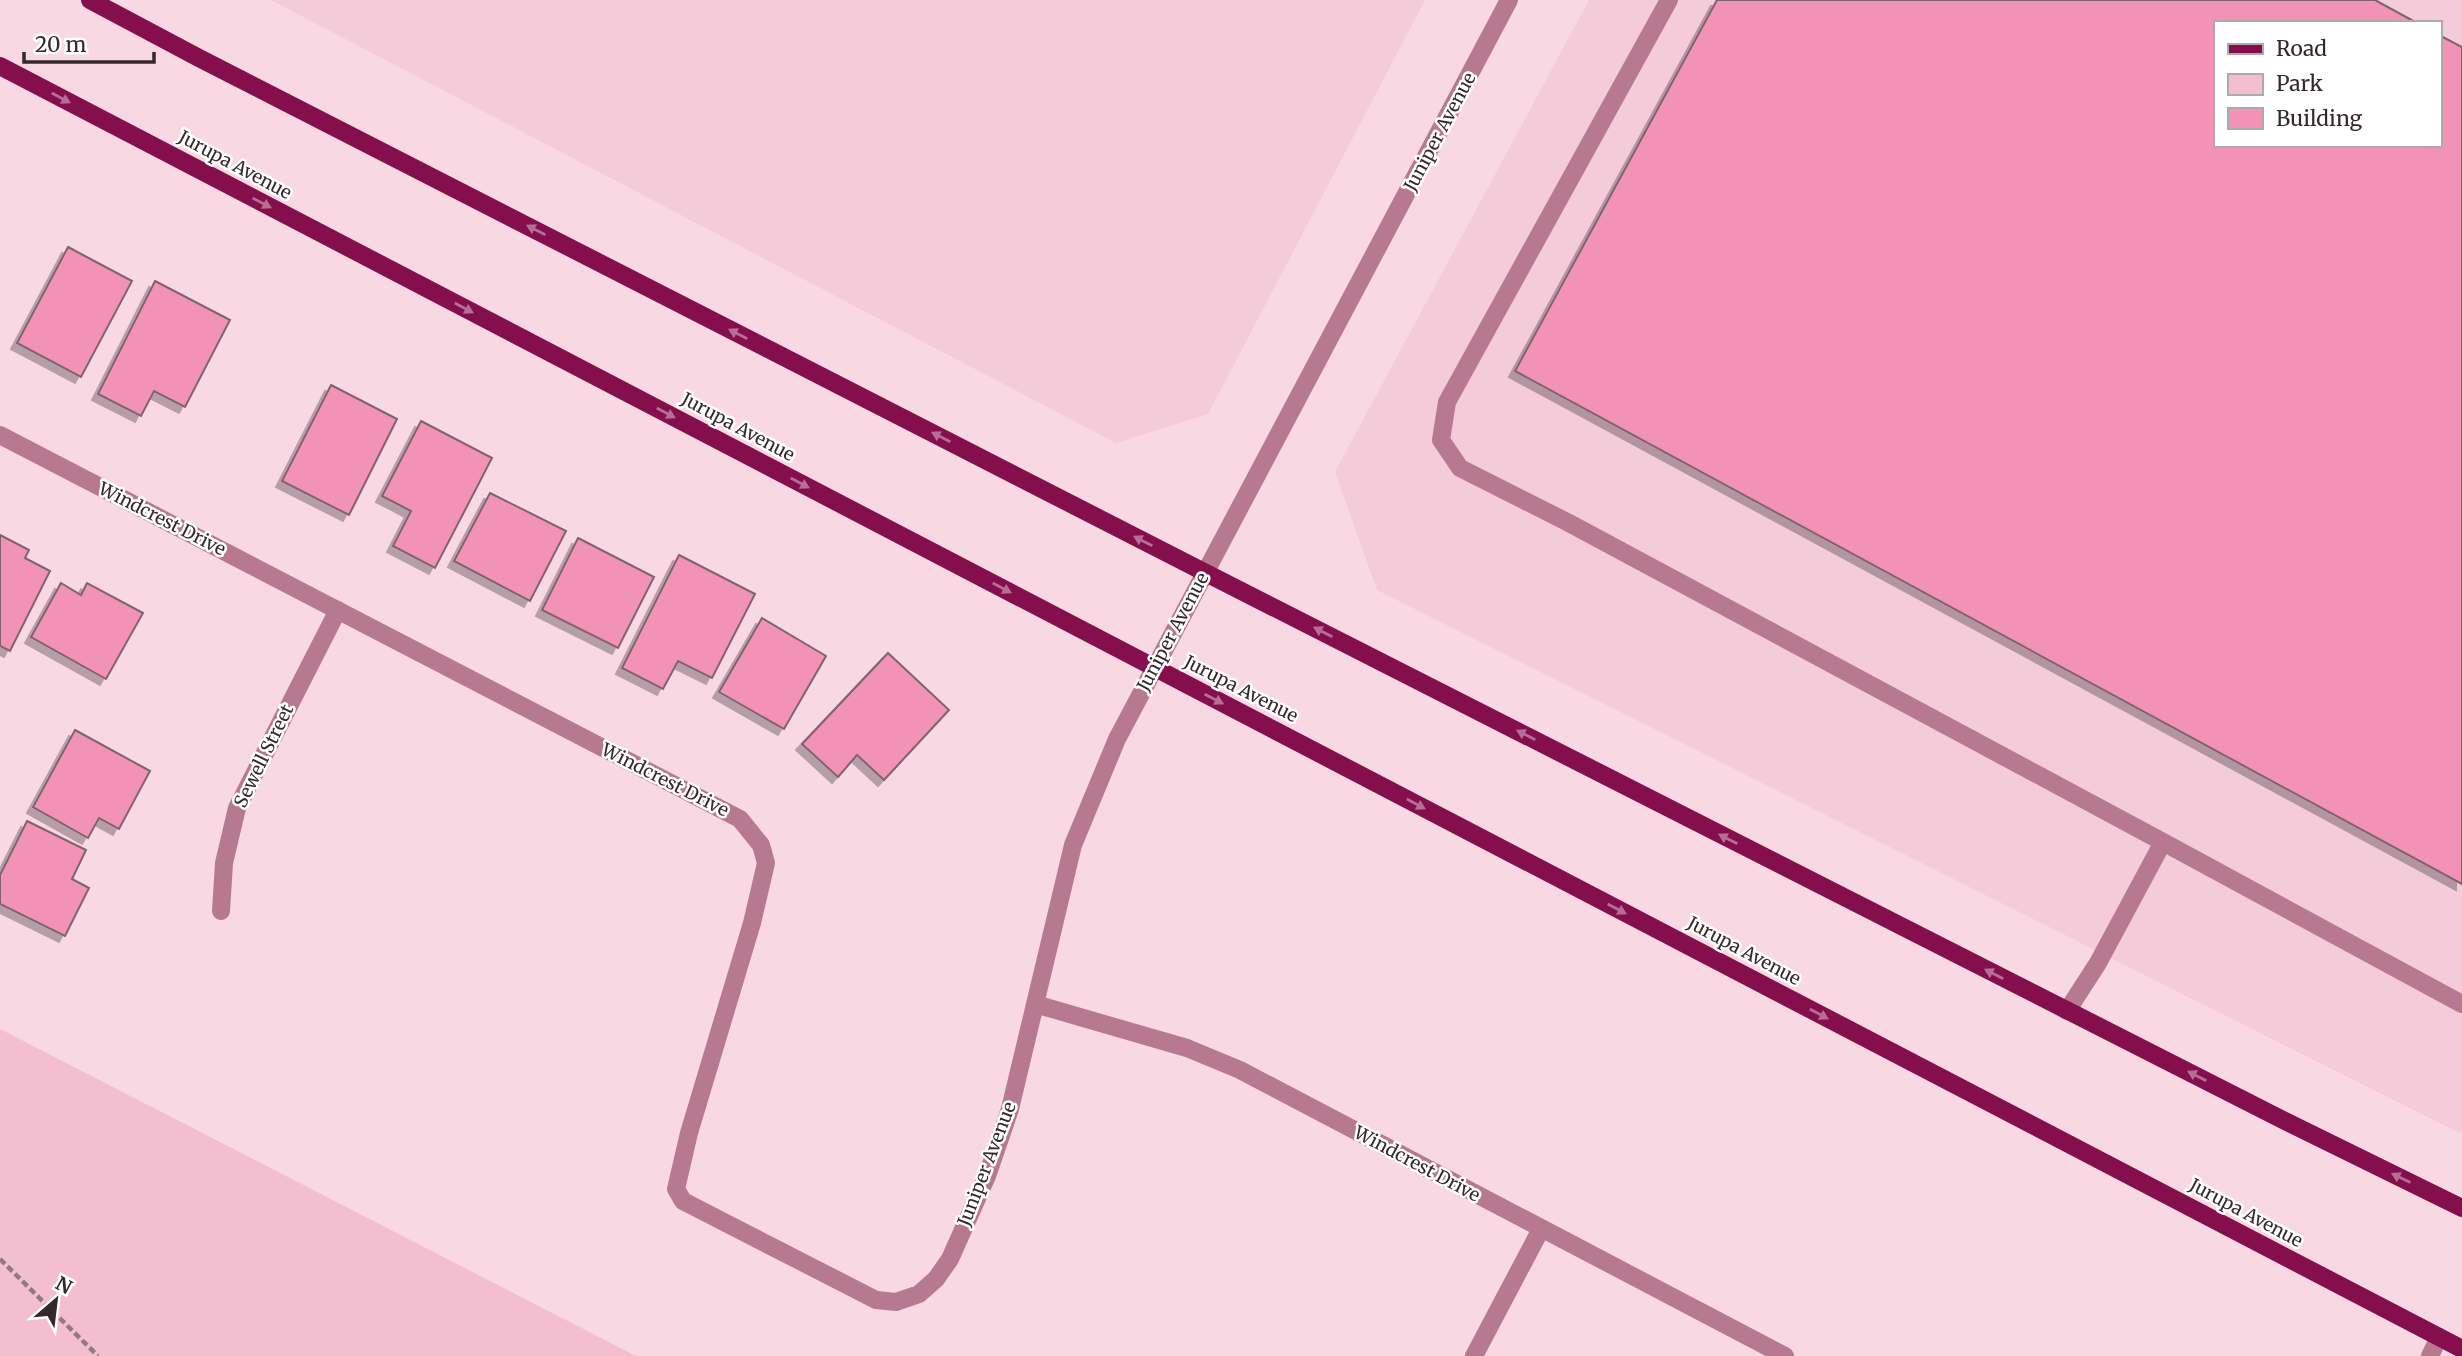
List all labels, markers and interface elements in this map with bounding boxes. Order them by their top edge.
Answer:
scale bar [24,21,154,65]
legend [2214,21,2441,147]
text: 20 m [35,31,87,58]
text: Road [2276,35,2327,62]
street label: Juniper Avenue [1398,68,1481,196]
text: Park [2276,70,2323,97]
one-way arrow [51,92,70,104]
text: Building [2276,105,2363,132]
street label: Jurupa Avenue [174,125,296,204]
one-way arrow [252,197,272,209]
one-way arrow [525,225,545,237]
one-way arrow [454,302,474,314]
one-way arrow [728,328,748,339]
street label: Jurupa Avenue [677,387,799,466]
one-way arrow [656,407,676,419]
one-way arrow [931,432,951,443]
street label: Windcrest Drive [94,476,230,561]
one-way arrow [791,477,810,489]
one-way arrow [1133,535,1153,546]
street label: Juniper Avenue [1131,568,1214,696]
one-way arrow [992,583,1012,594]
one-way arrow [1313,627,1333,638]
street label: Jurupa Avenue [1180,650,1302,727]
one-way arrow [1204,693,1224,704]
street label: Sewell Street [229,700,298,811]
one-way arrow [1515,730,1535,742]
street label: Windcrest Drive [597,737,733,822]
one-way arrow [1406,798,1426,809]
one-way arrow [1718,833,1738,844]
one-way arrow [1608,903,1627,915]
street label: Jurupa Avenue [1683,911,1805,990]
one-way arrow [1984,968,2004,979]
one-way arrow [1809,1008,1829,1020]
one-way arrow [2187,1071,2207,1082]
street label: Juniper Avenue [952,1098,1021,1230]
street label: Windcrest Drive [1349,1120,1484,1207]
one-way arrow [2391,1172,2411,1183]
street label: Jurupa Avenue [2185,1173,2307,1252]
north arrow [21,1265,91,1335]
text: N [52,1271,76,1299]

